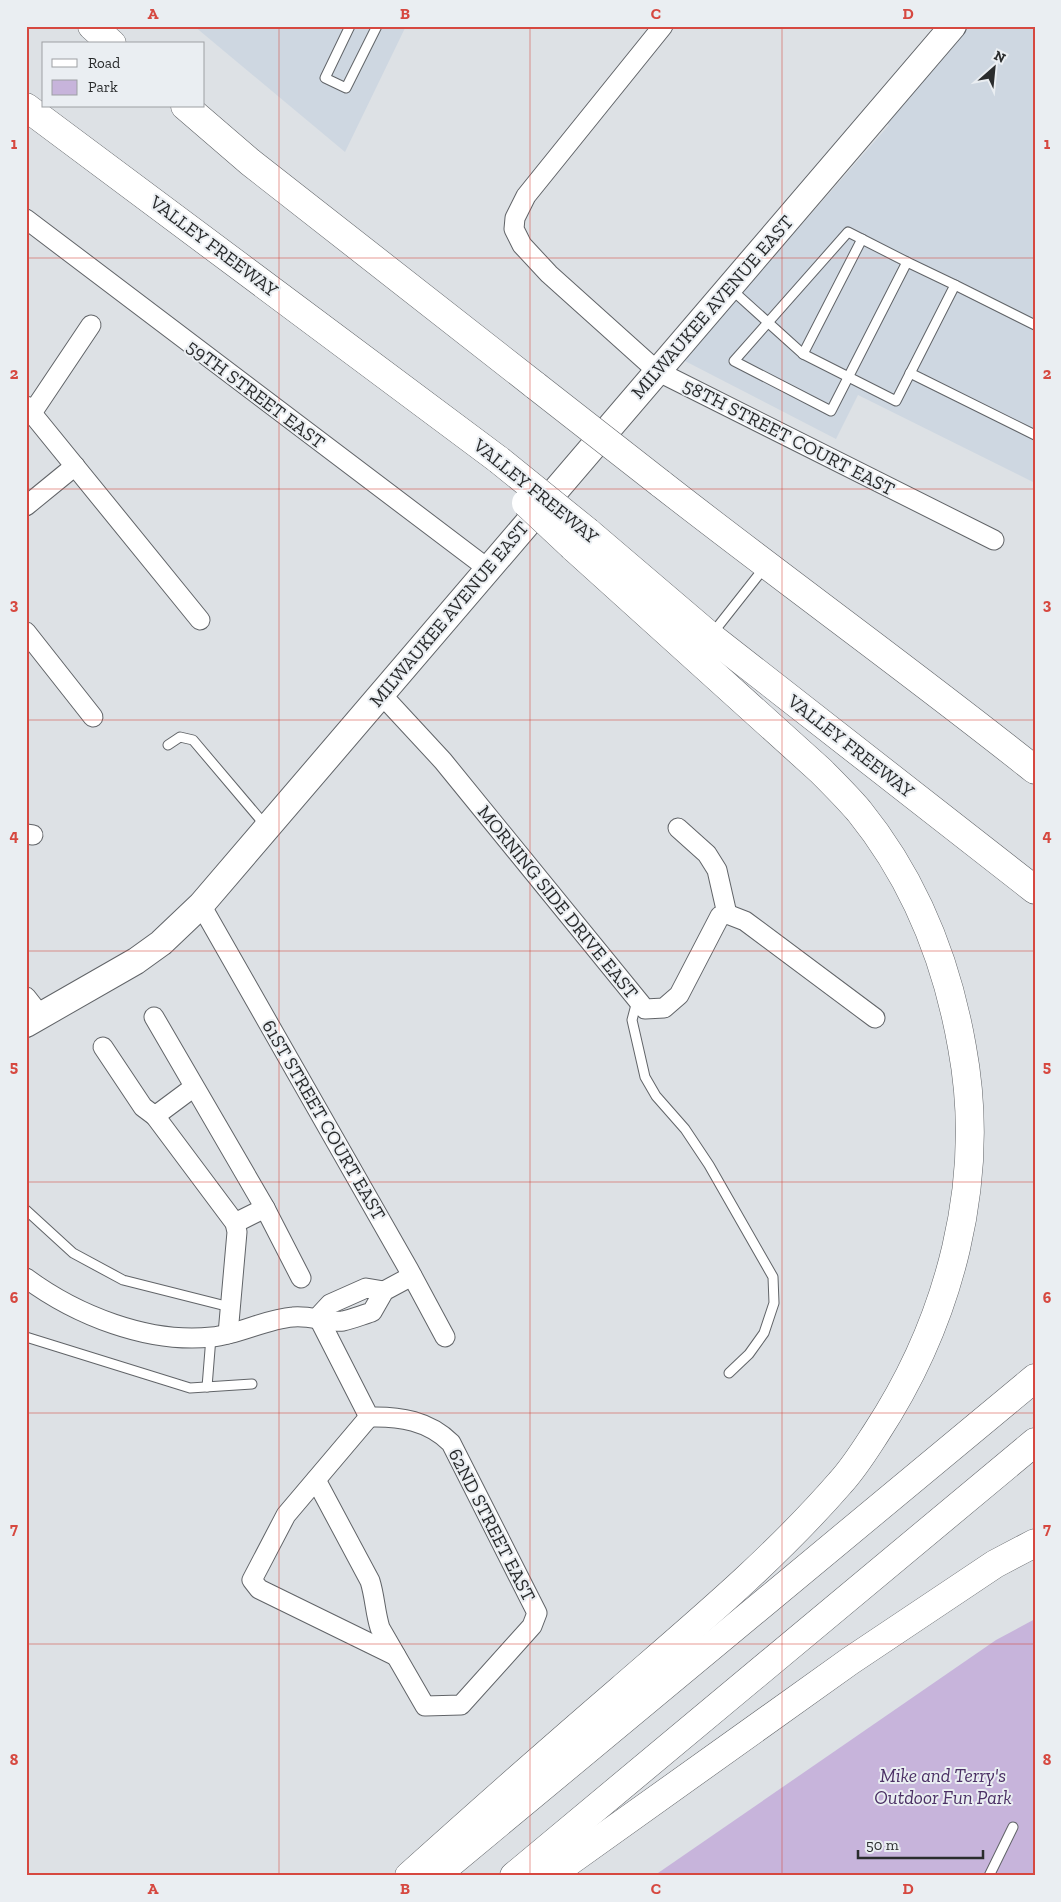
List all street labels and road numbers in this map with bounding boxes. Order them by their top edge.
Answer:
street label: VALLEY FREEWAY [145,190,283,302]
street label: MILWAUKEE AVENUE EAST [626,210,798,403]
street label: 59TH STREET EAST [182,335,330,454]
street label: 58TH STREET COURT EAST [679,374,899,501]
street label: VALLEY FREEWAY [468,433,603,549]
street label: MILWAUKEE AVENUE EAST [365,516,534,712]
street label: VALLEY FREEWAY [782,689,919,803]
street label: MORNING SIDE DRIVE EAST [473,801,643,1004]
street label: 61ST STREET COURT EAST [257,1016,391,1224]
street label: 62ND STREET EAST [443,1445,541,1606]

